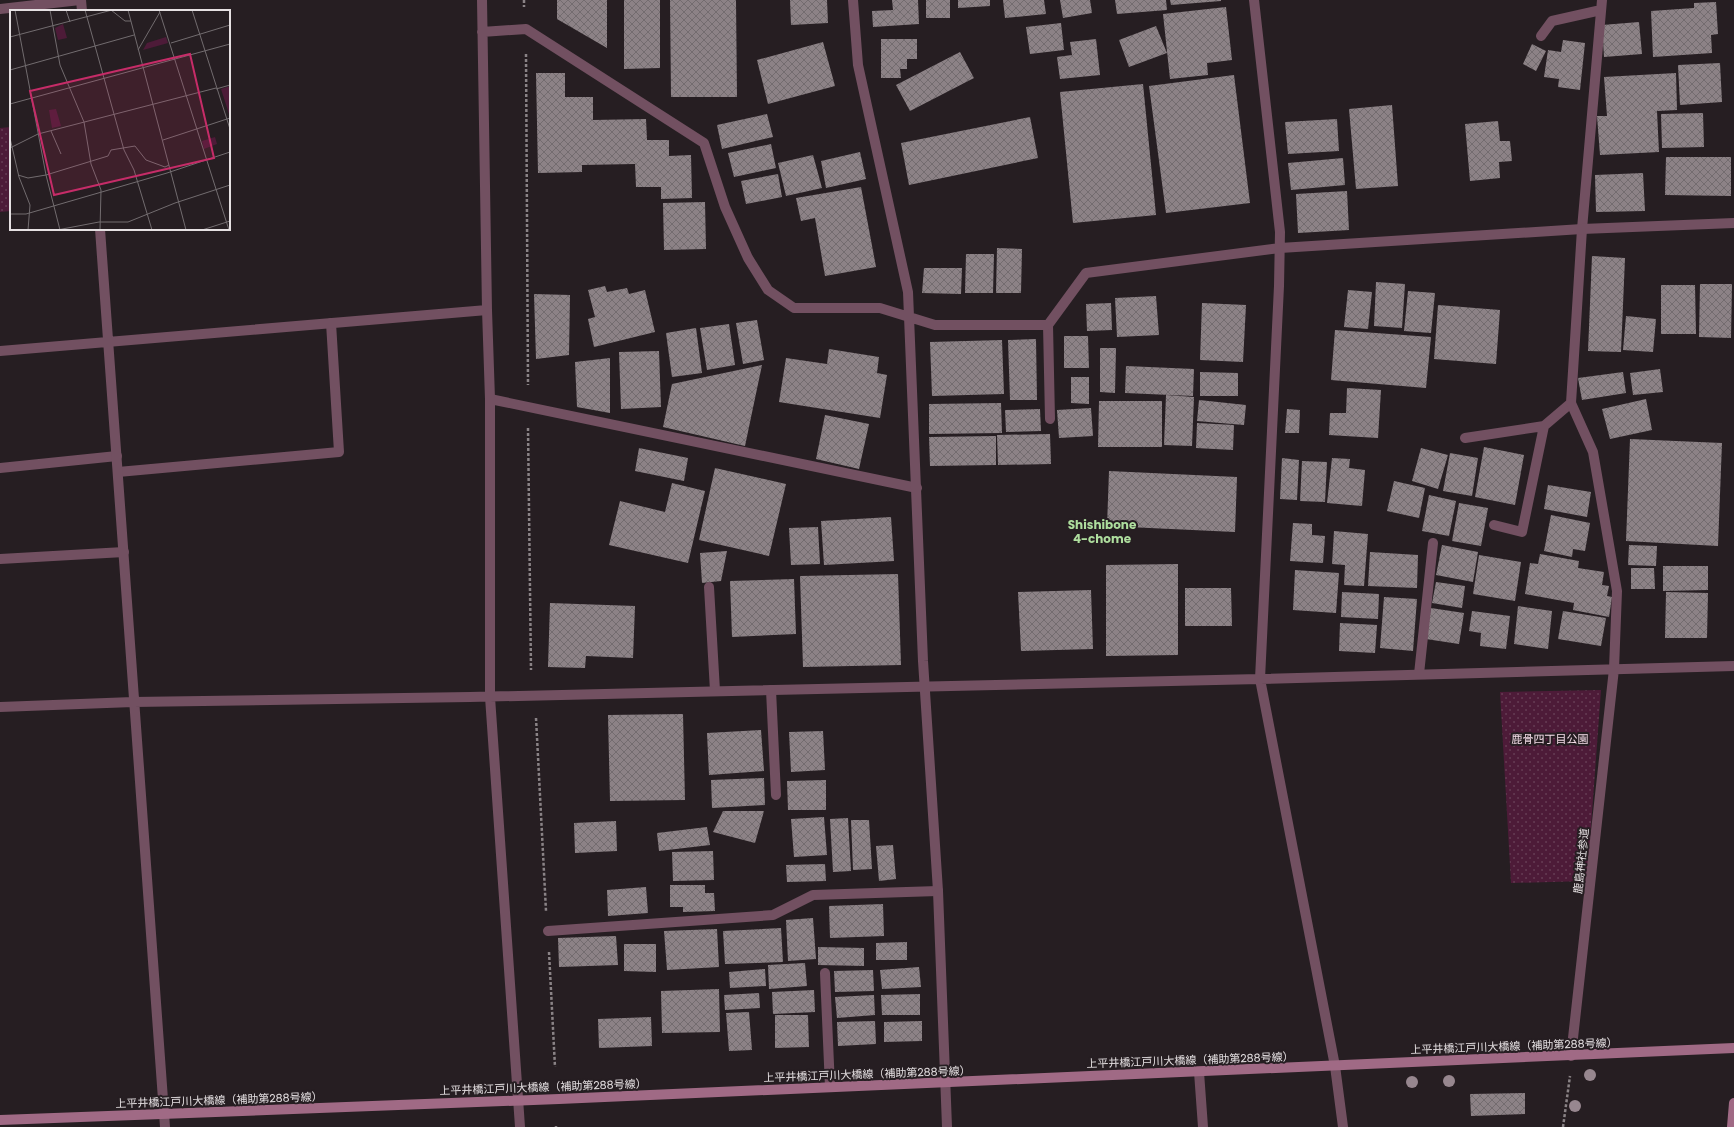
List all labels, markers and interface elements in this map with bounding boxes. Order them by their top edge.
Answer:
inset map [10,10,230,230]
district label: Shishibone 4-chome [1068,516,1137,547]
park label: 鹿骨四丁目公園 [1512,731,1589,747]
street label: 鹿島神社参道 [1570,827,1592,895]
street label: 上平井橋江戸川大橋線（補助第288号線） [1410,1034,1618,1058]
street label: 上平井橋江戸川大橋線（補助第288号線） [1086,1048,1294,1072]
street label: 上平井橋江戸川大橋線（補助第288号線） [763,1062,971,1086]
street label: 上平井橋江戸川大橋線（補助第288号線） [439,1075,647,1099]
street label: 上平井橋江戸川大橋線（補助第288号線） [115,1088,323,1112]

